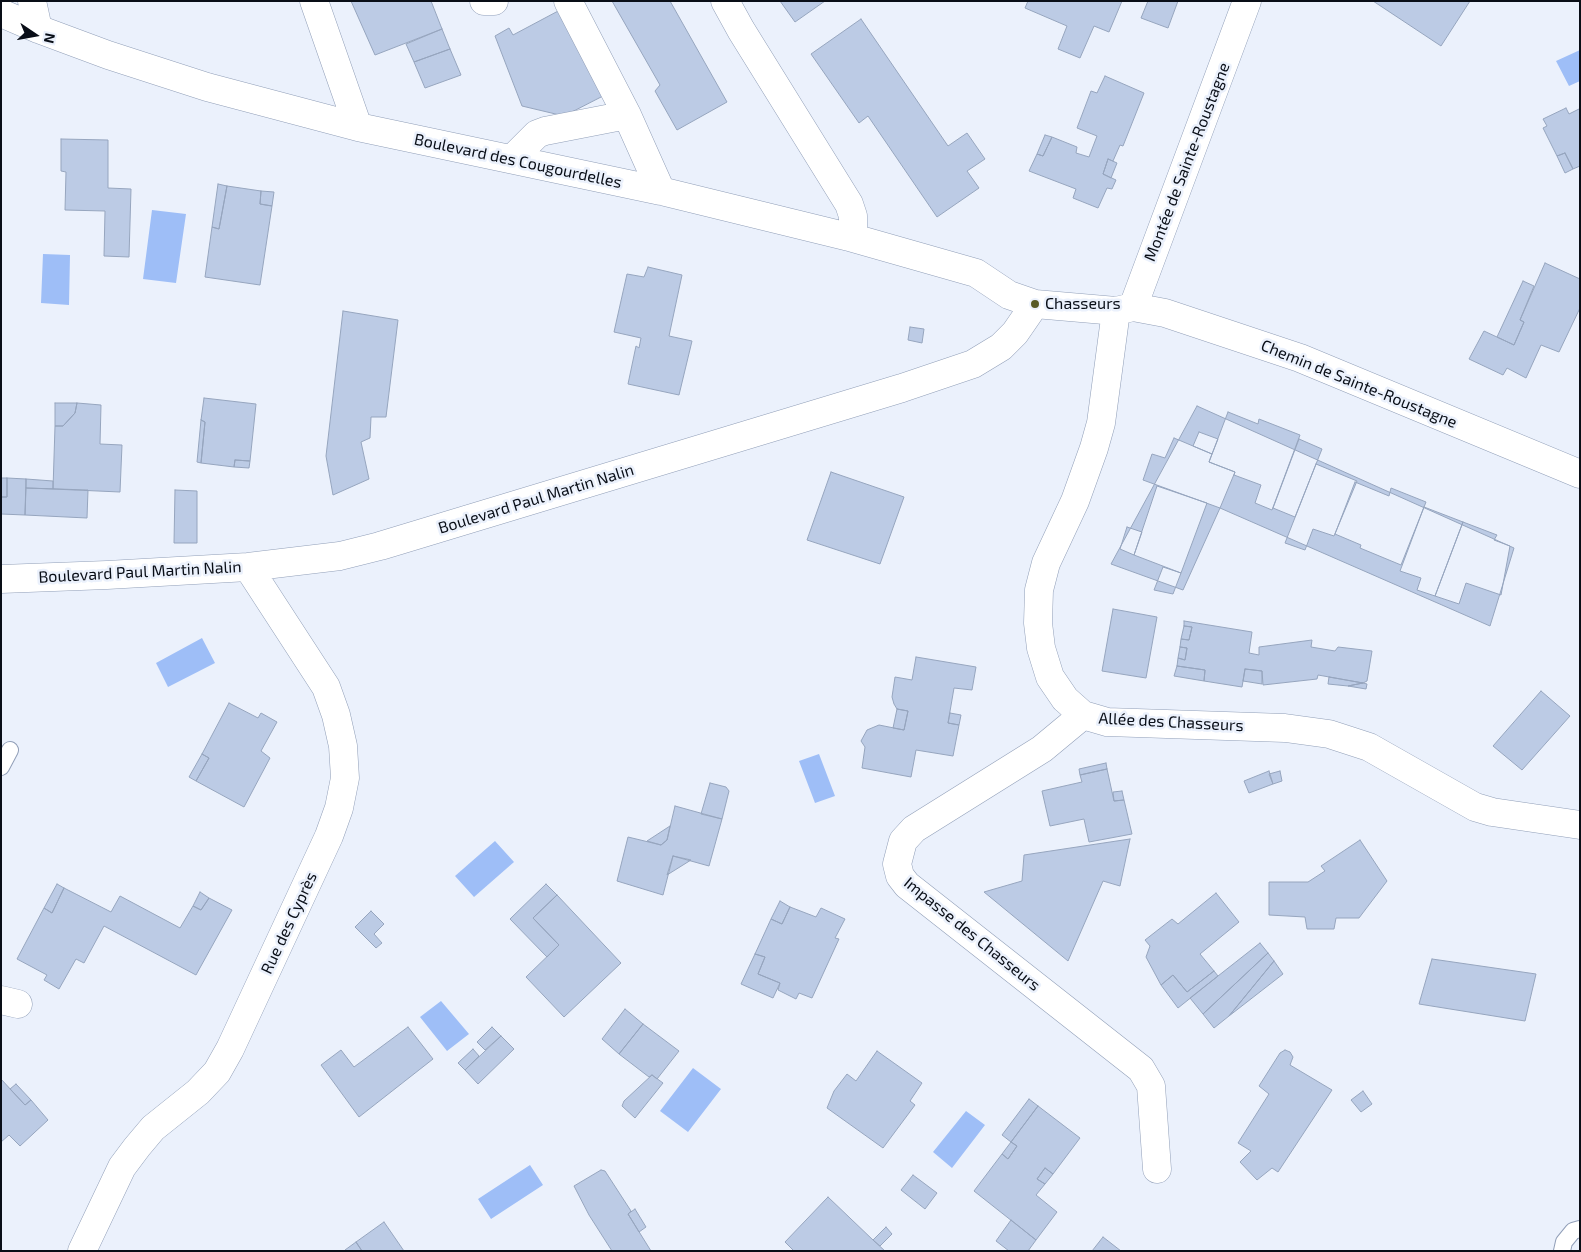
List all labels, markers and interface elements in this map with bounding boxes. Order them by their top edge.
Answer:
north arrow [10,10,60,60]
text: N [41,32,60,45]
street label: Montée de Sainte-Roustagne [1140,60,1234,264]
street label: Boulevard des Cougourdelles [412,130,624,192]
place label: Chasseurs [1045,294,1121,314]
marker: Chasseurs [1029,298,1041,310]
street label: Chemin de Sainte-Roustagne [1258,336,1460,432]
street label: Boulevard Paul Martin Nalin [436,460,636,538]
street label: Boulevard Paul Martin Nalin [38,557,242,587]
street label: Allée des Chasseurs [1098,709,1244,735]
street label: Rue des Cyprès [257,869,321,977]
street label: Impasse des Chasseurs [900,873,1044,995]

